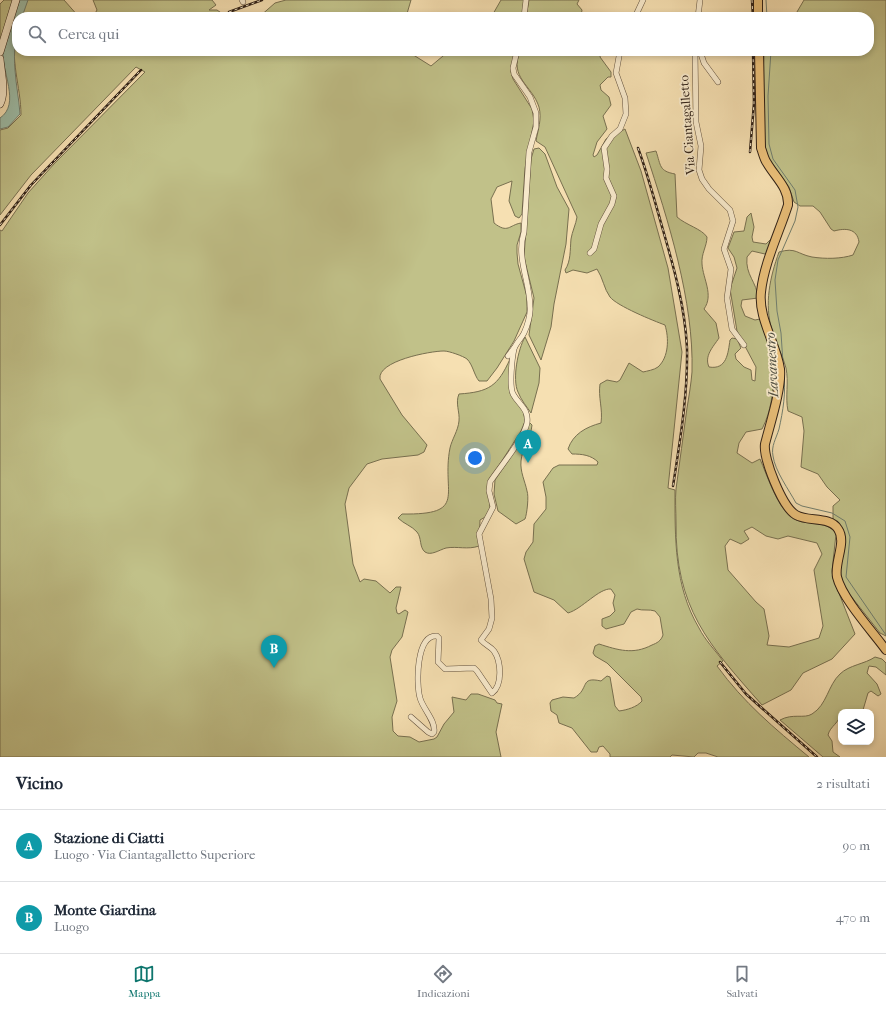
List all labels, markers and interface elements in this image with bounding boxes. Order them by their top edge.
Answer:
search box [12,12,874,56]
icon: search [26,23,48,45]
text: Cerca qui [58,25,119,43]
street label: Via Ciantagalletto [676,74,698,176]
water label: Lavanestro [762,332,782,399]
pin: A [515,430,541,463]
your location [465,448,485,468]
pin: B [261,635,287,668]
map controls [838,709,874,745]
button: layers [838,709,874,745]
text: Vicino [16,773,63,793]
text: 2 risultati [816,776,870,791]
text: Stazione di Ciatti [54,829,164,847]
text: A [25,838,33,853]
text: 90 m [842,838,870,853]
text: Luogo · Via Ciantagalletto Superiore [54,847,255,862]
text: Monte Giardina [54,901,156,919]
text: B [25,910,33,925]
text: 470 m [836,910,870,925]
text: Luogo [54,919,89,934]
tab: Mappa [128,963,160,1000]
tab: Indicazioni [417,963,470,1000]
tab: Salvati [726,963,758,1000]

